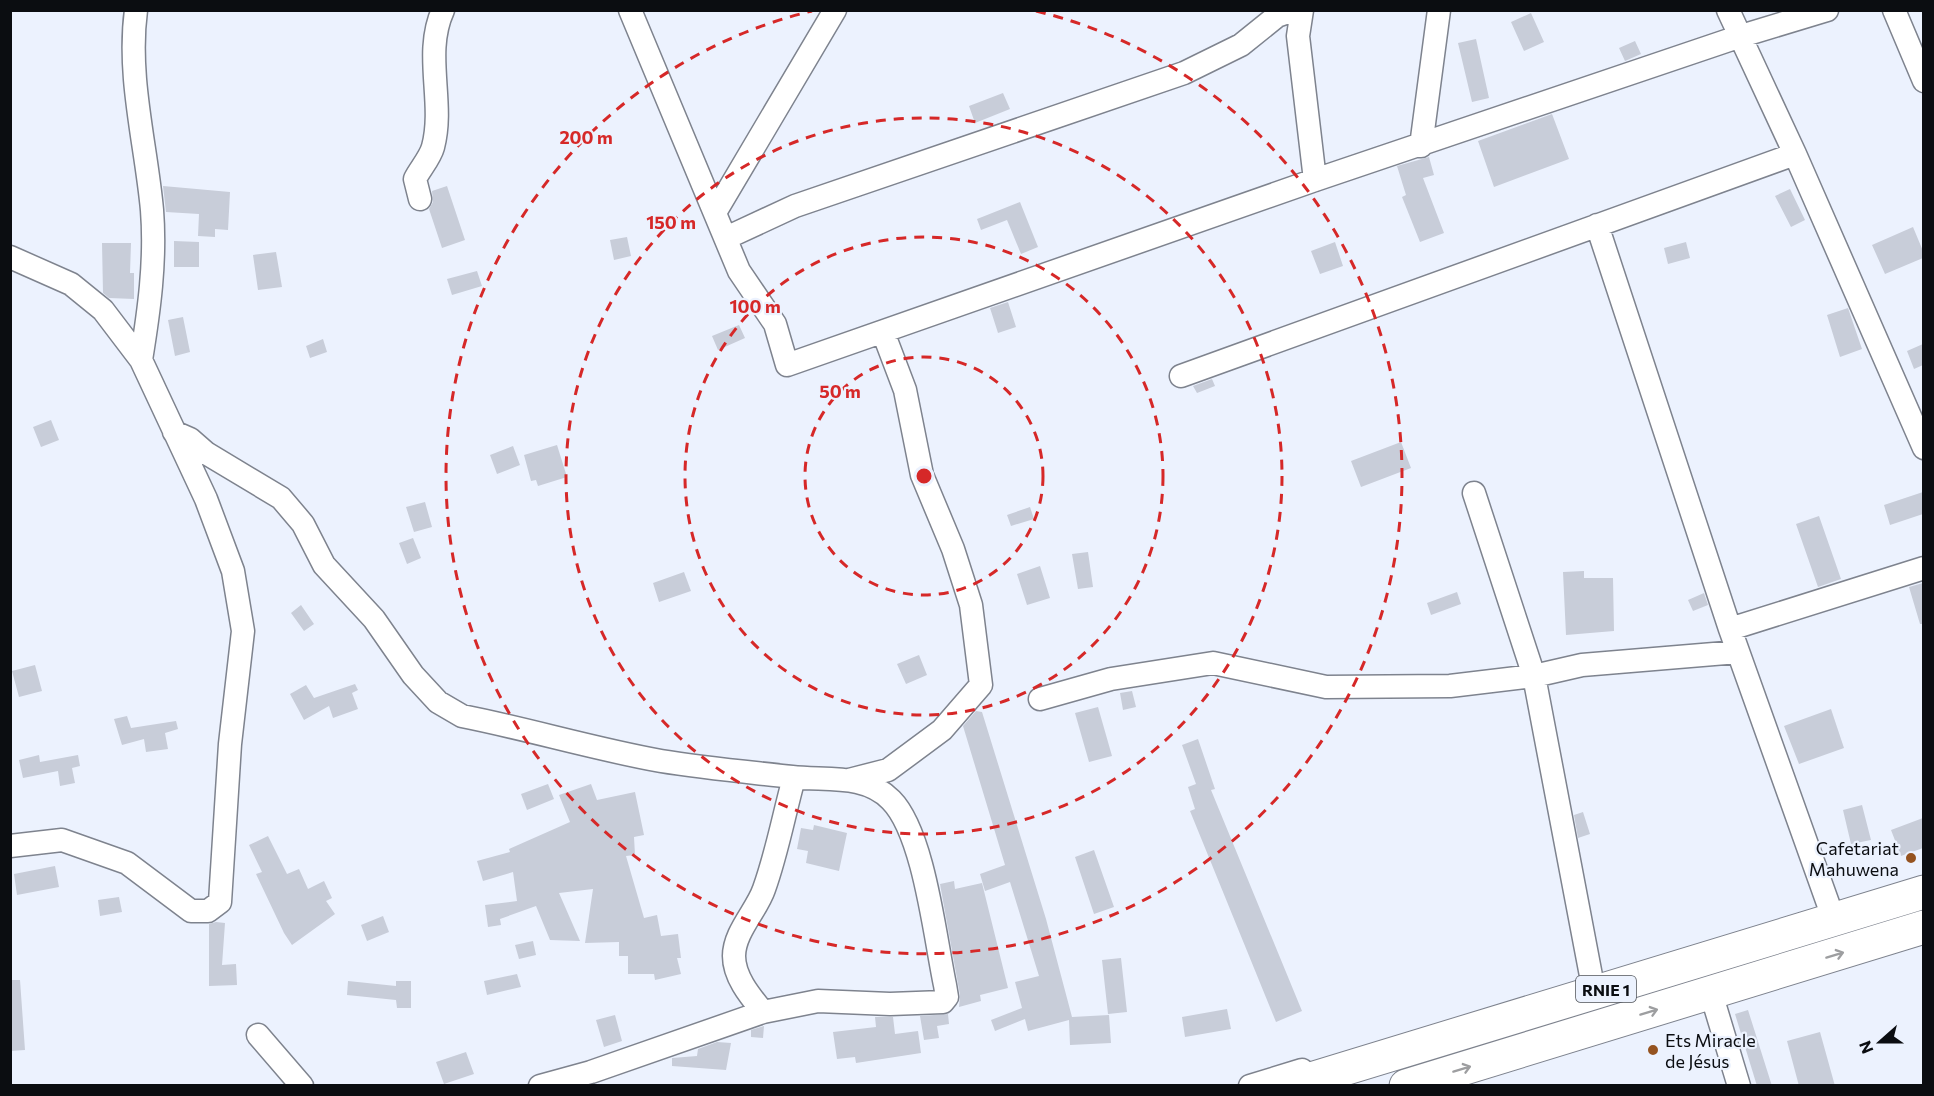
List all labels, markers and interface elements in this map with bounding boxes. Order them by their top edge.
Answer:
text: 200 m [559,126,613,148]
text: 150 m [646,211,696,233]
text: 100 m [729,295,781,317]
text: 50 m [819,380,861,402]
centre of rings [914,466,934,486]
place label: Cafetariat Mahuwena [1809,837,1899,880]
marker: Cafetariat Mahuwena [1904,851,1918,865]
one-way arrow [1825,949,1844,960]
road number: RNIE 1 [1576,976,1636,1002]
one-way arrow [1639,1006,1658,1017]
north arrow [1850,1012,1910,1072]
place label: Ets Miracle de Jésus [1665,1029,1756,1072]
text: N [1855,1039,1877,1057]
marker: Ets Miracle de Jésus [1646,1043,1660,1057]
one-way arrow [1452,1063,1471,1074]

